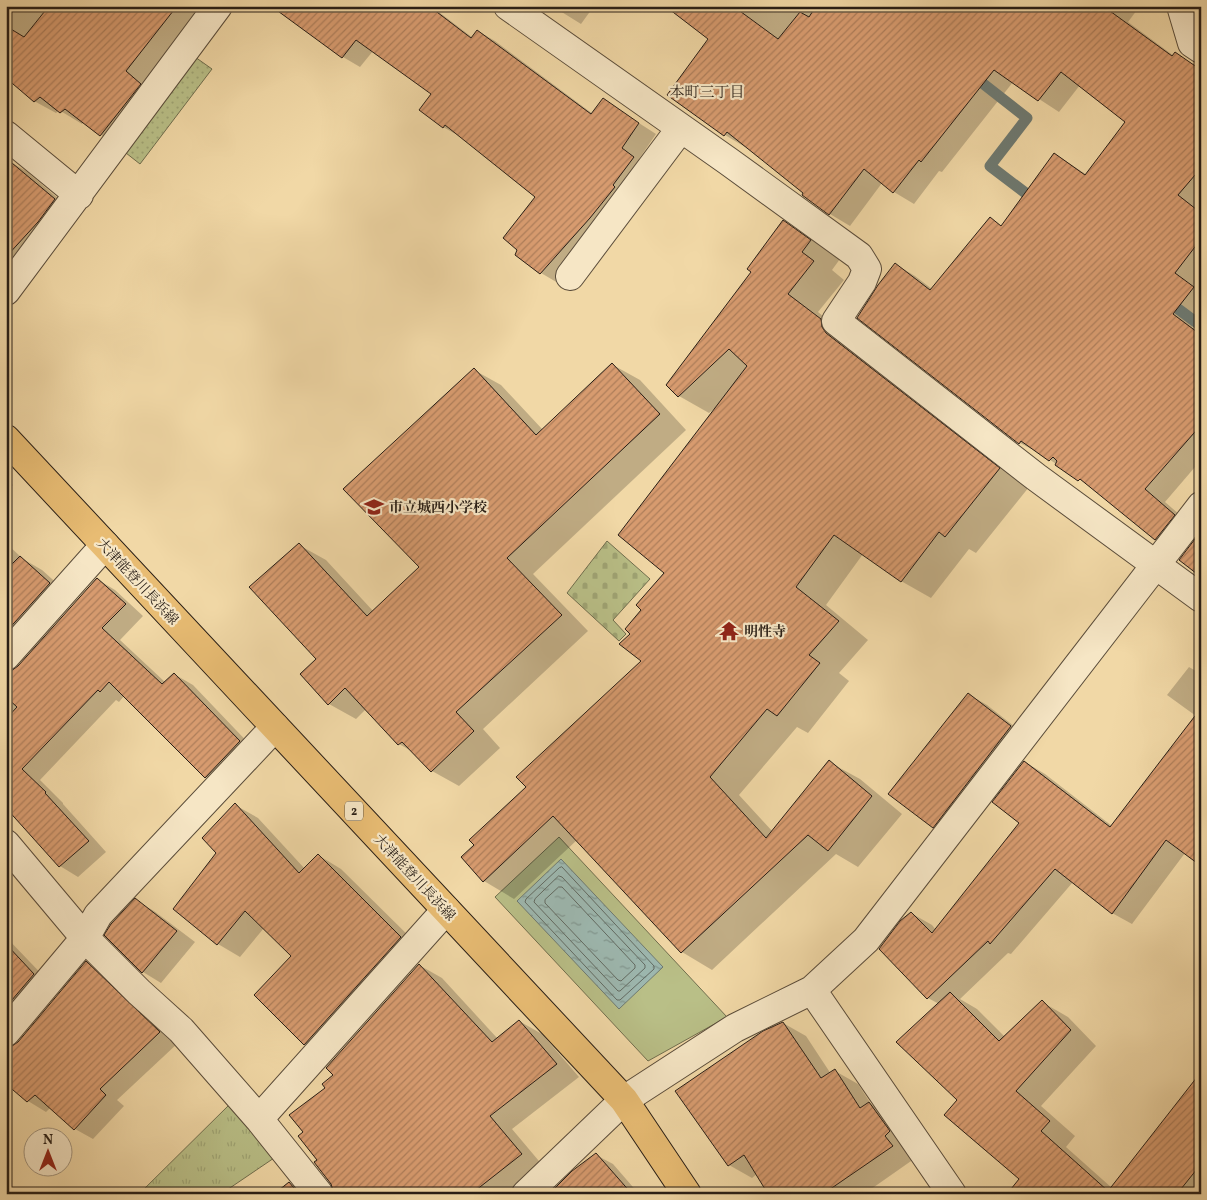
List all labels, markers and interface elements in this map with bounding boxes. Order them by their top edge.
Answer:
district label: 本町三丁目 [669,83,745,104]
school or university icon: 市立城西小学校 [363,496,385,518]
place label: 市立城西小学校 [389,499,487,518]
street label: 大津能登川長浜線 [92,535,182,629]
temple icon: 明性寺 [718,620,740,642]
place label: 明性寺 [744,623,786,642]
road number: 2 [345,801,363,820]
street label: 大津能登川長浜線 [369,831,459,925]
north arrow [22,1128,72,1178]
text: N [43,1131,53,1150]

